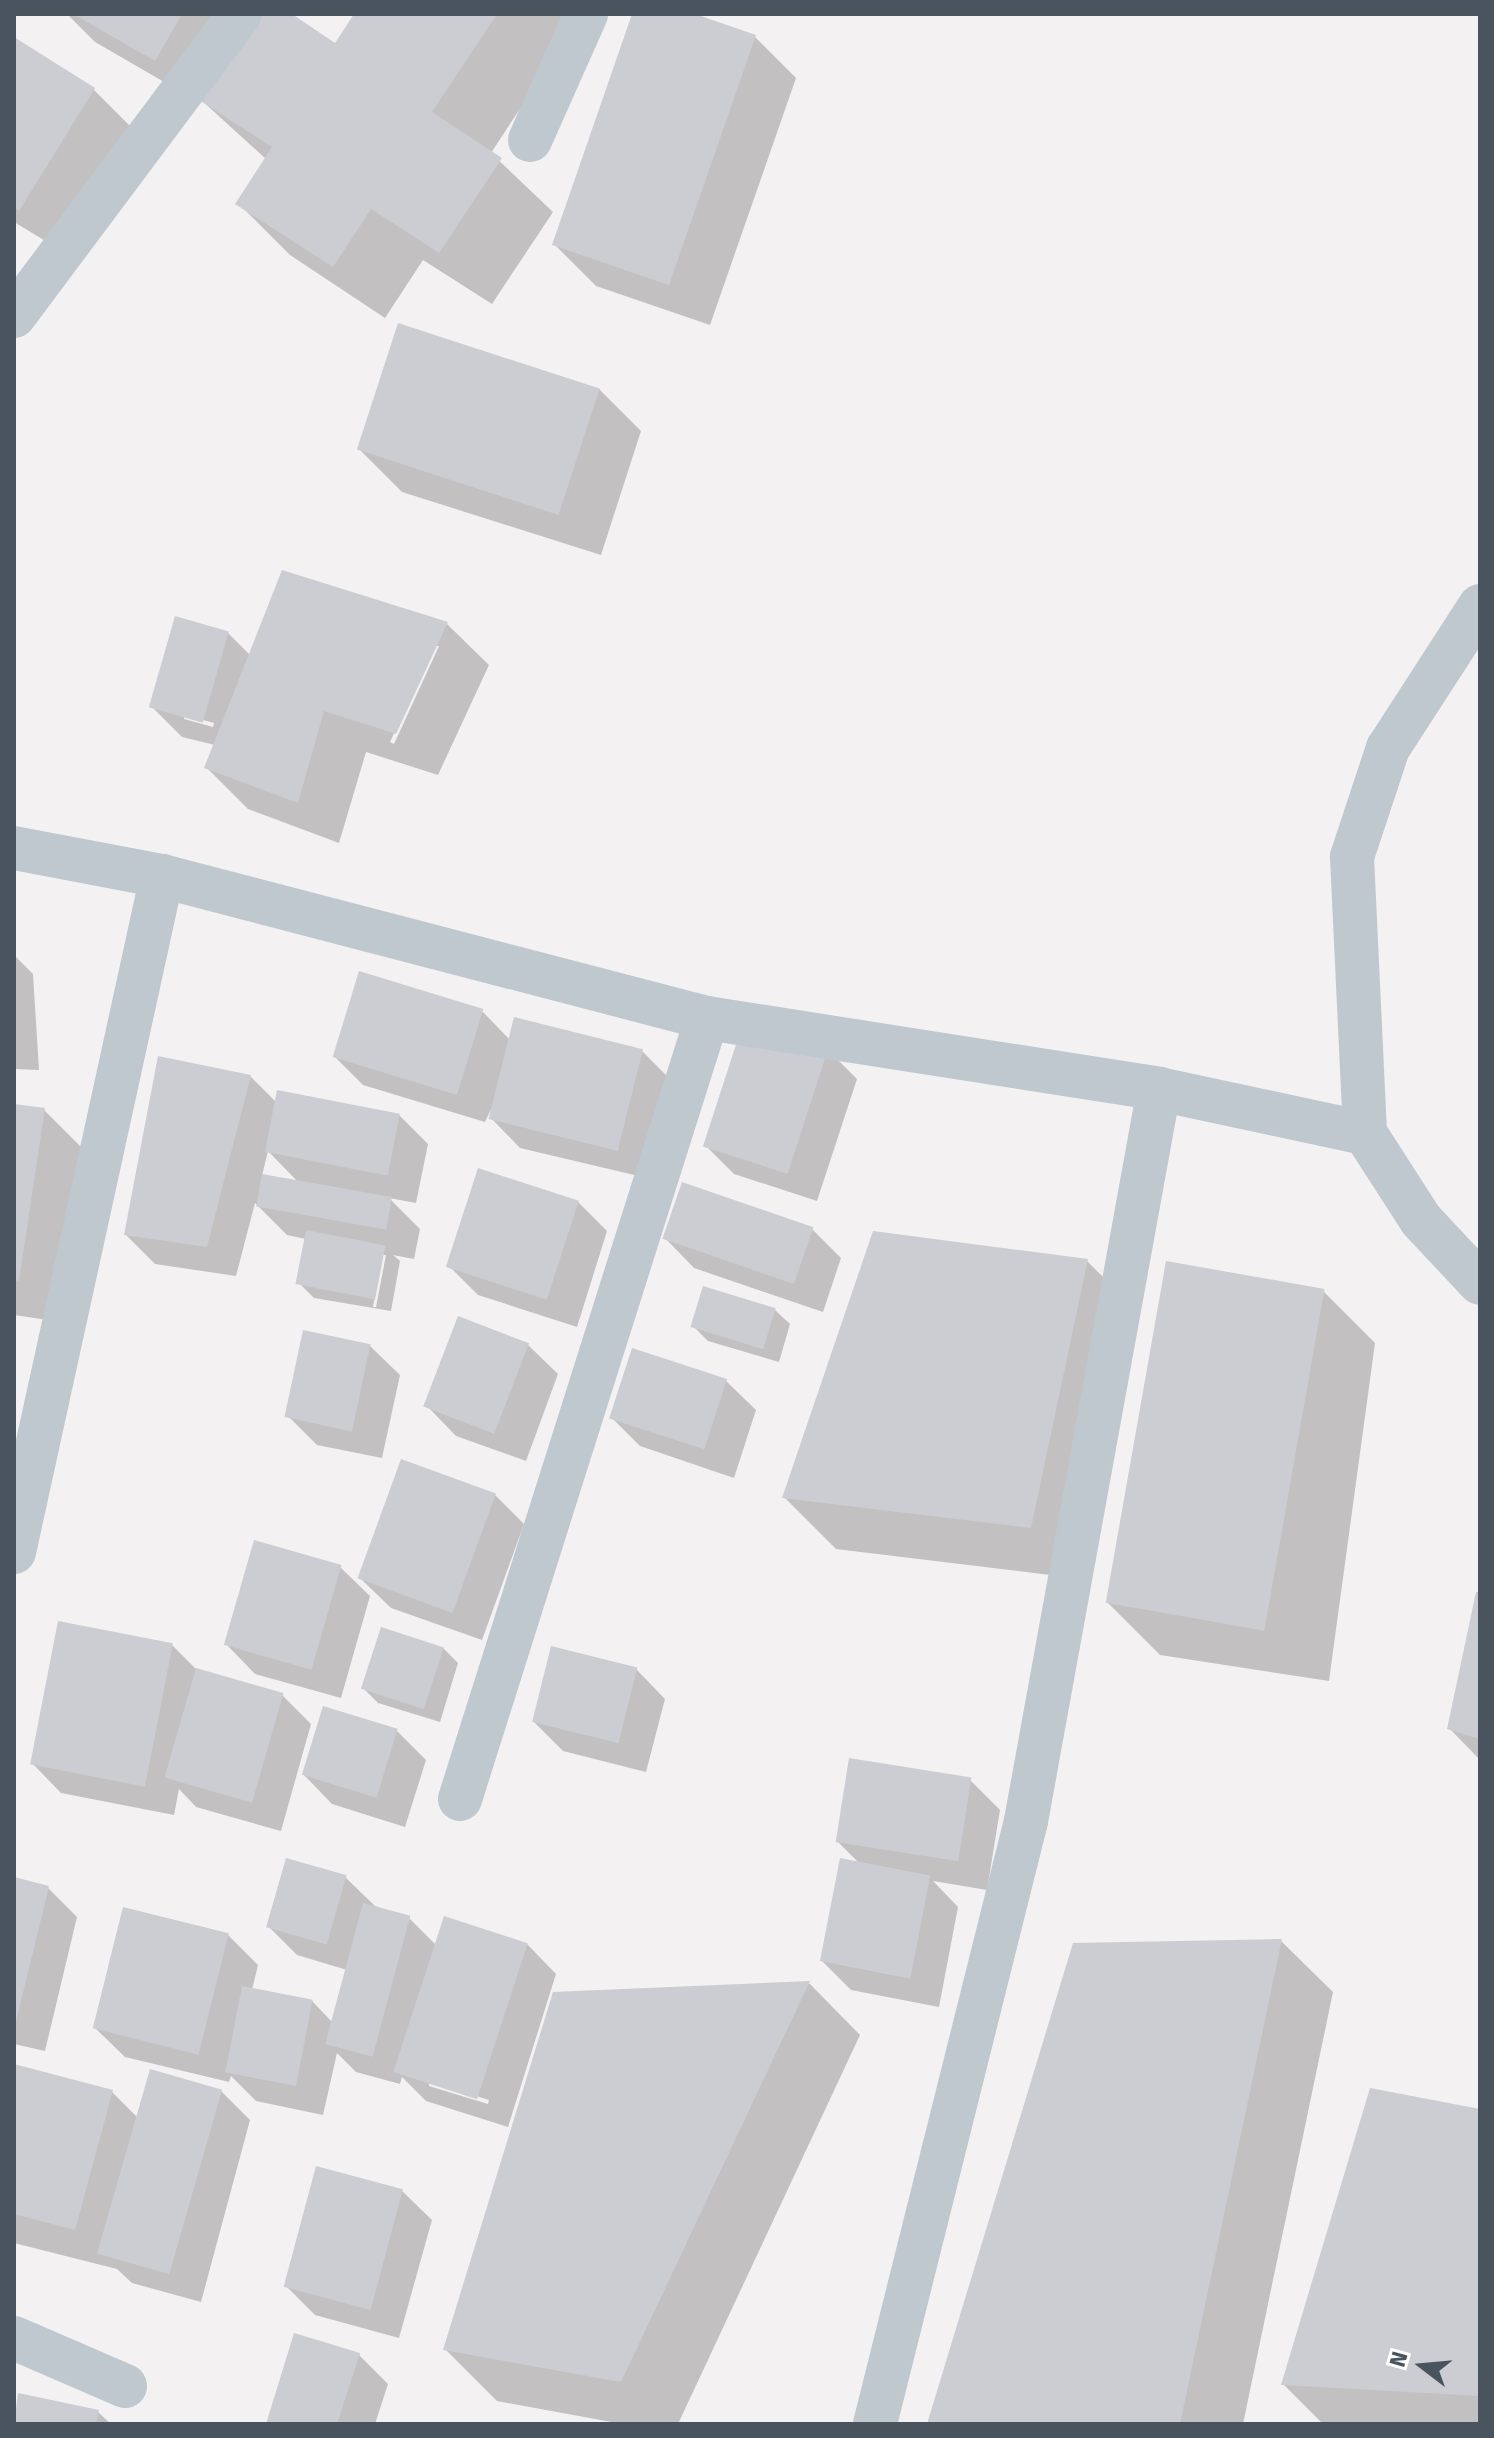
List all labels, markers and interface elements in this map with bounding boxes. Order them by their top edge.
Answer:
north arrow [1382,2326,1462,2406]
text: N [1383,2349,1413,2370]

